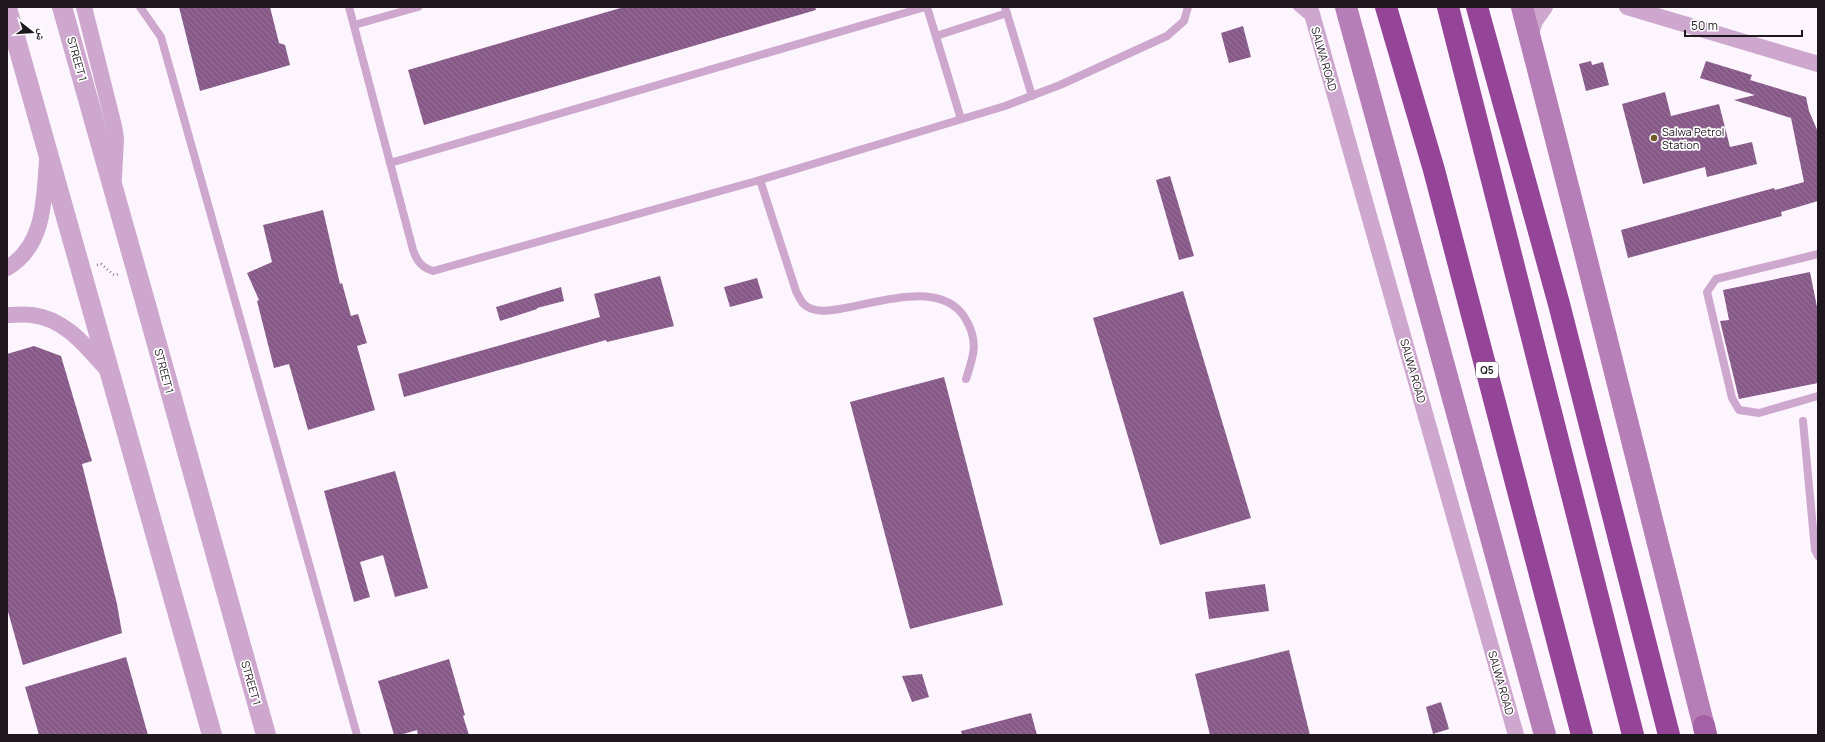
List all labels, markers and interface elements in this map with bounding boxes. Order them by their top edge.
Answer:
north arrow [12,12,52,52]
scale bar [1685,12,1802,38]
text: 50 m [1691,17,1718,34]
street label: SALWA ROAD [1308,25,1341,93]
text: ش [32,27,51,43]
street label: STREET 1 [64,35,91,83]
place label: Salwa Petrol Station [1662,124,1724,152]
marker: Salwa Petrol Station [1649,133,1659,143]
street label: SALWA ROAD [1397,337,1430,405]
street label: STREET 1 [151,347,178,395]
road number: Q5 [1476,362,1498,378]
street label: SALWA ROAD [1485,649,1518,717]
street label: STREET 1 [238,659,265,707]

